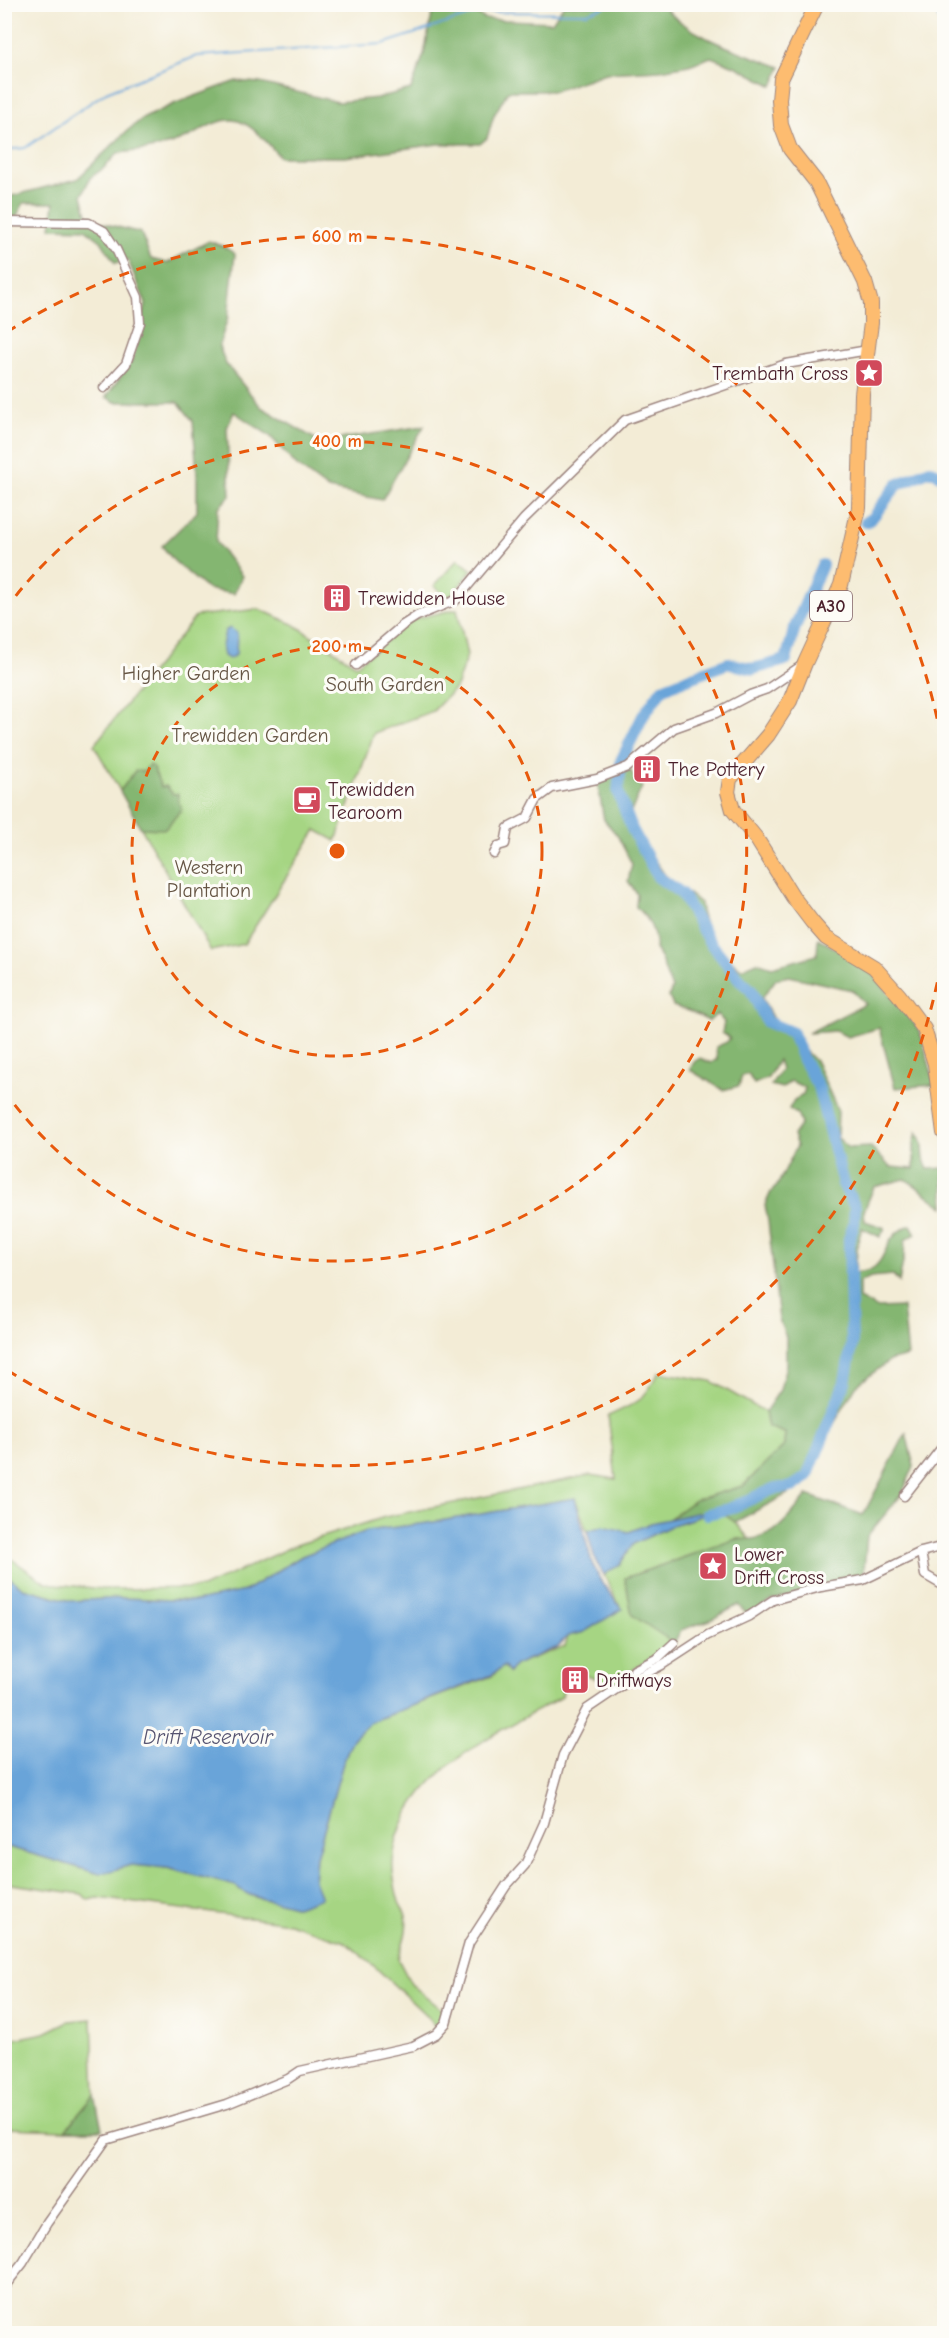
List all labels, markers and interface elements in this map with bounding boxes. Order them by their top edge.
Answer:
text: 600 m [312,226,362,247]
place icon: Trembath Cross [853,357,885,389]
place label: Trembath Cross [712,362,848,385]
text: 400 m [312,431,362,452]
building icon: Trewidden House [321,582,353,614]
place label: Trewidden House [358,587,505,610]
road number: A30 [810,591,852,621]
text: 200 m [312,636,362,657]
park label: Higher Garden [122,662,250,685]
park label: South Garden [326,673,444,696]
park label: Trewidden Garden [171,724,329,747]
building icon: The Pottery [631,753,663,785]
place label: The Pottery [668,758,764,781]
place label: Trewidden Tearoom [328,778,415,824]
cafe icon: Trewidden Tearoom [291,784,323,816]
centre of rings [327,841,347,861]
park label: Western Plantation [167,856,251,902]
place label: Lower Drift Cross [734,1543,824,1589]
place icon: Lower Drift Cross [697,1550,729,1582]
building icon: Driftways [559,1664,591,1696]
place label: Driftways [596,1669,672,1692]
water label: Drift Reservoir [143,1725,275,1749]

